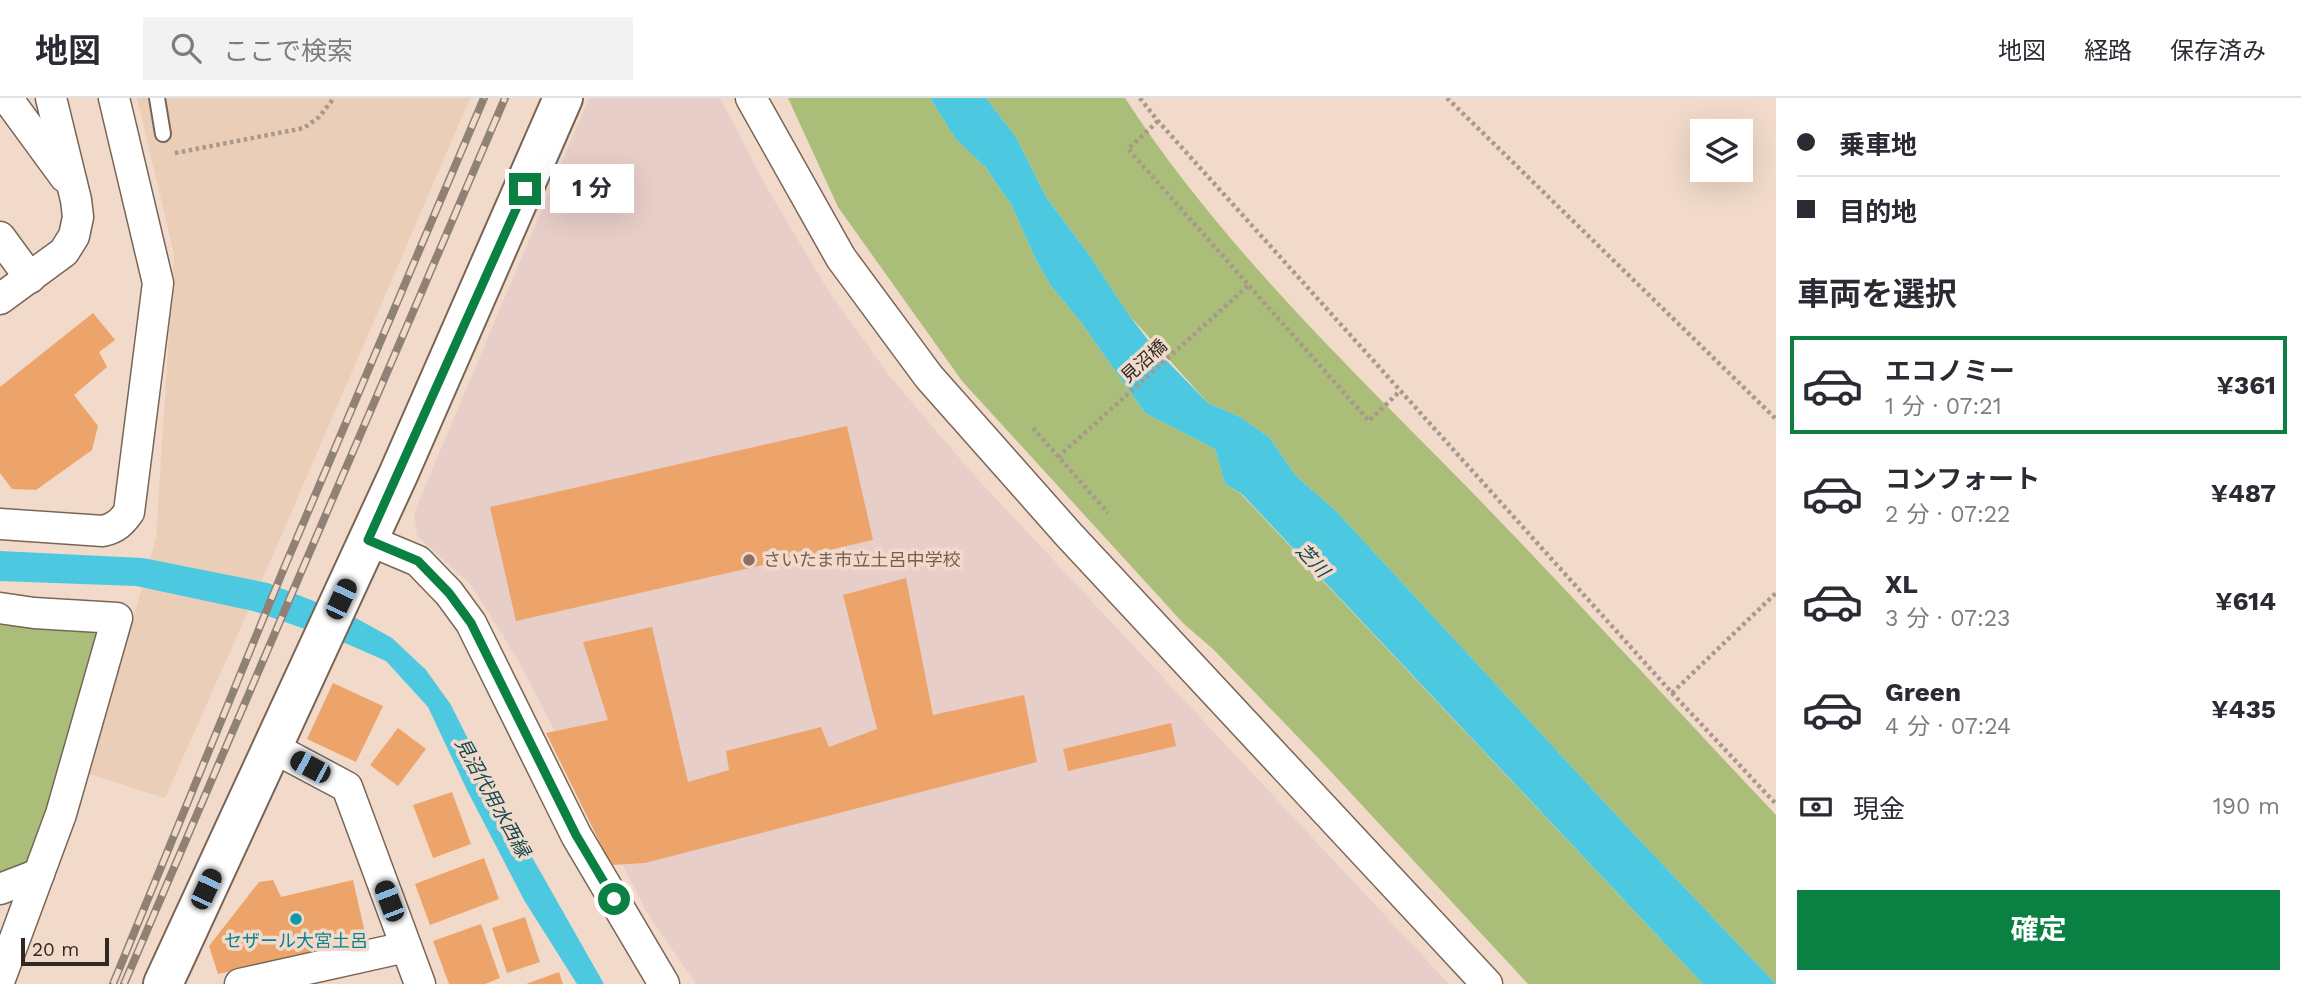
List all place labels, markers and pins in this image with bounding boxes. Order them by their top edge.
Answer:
place label: さいたま市立土呂中学校 [763,549,960,570]
marker: さいたま市立土呂中学校 [741,552,757,568]
marker: セザール大宮土呂 [288,911,304,927]
place label: セザール大宮土呂 [224,930,368,951]

